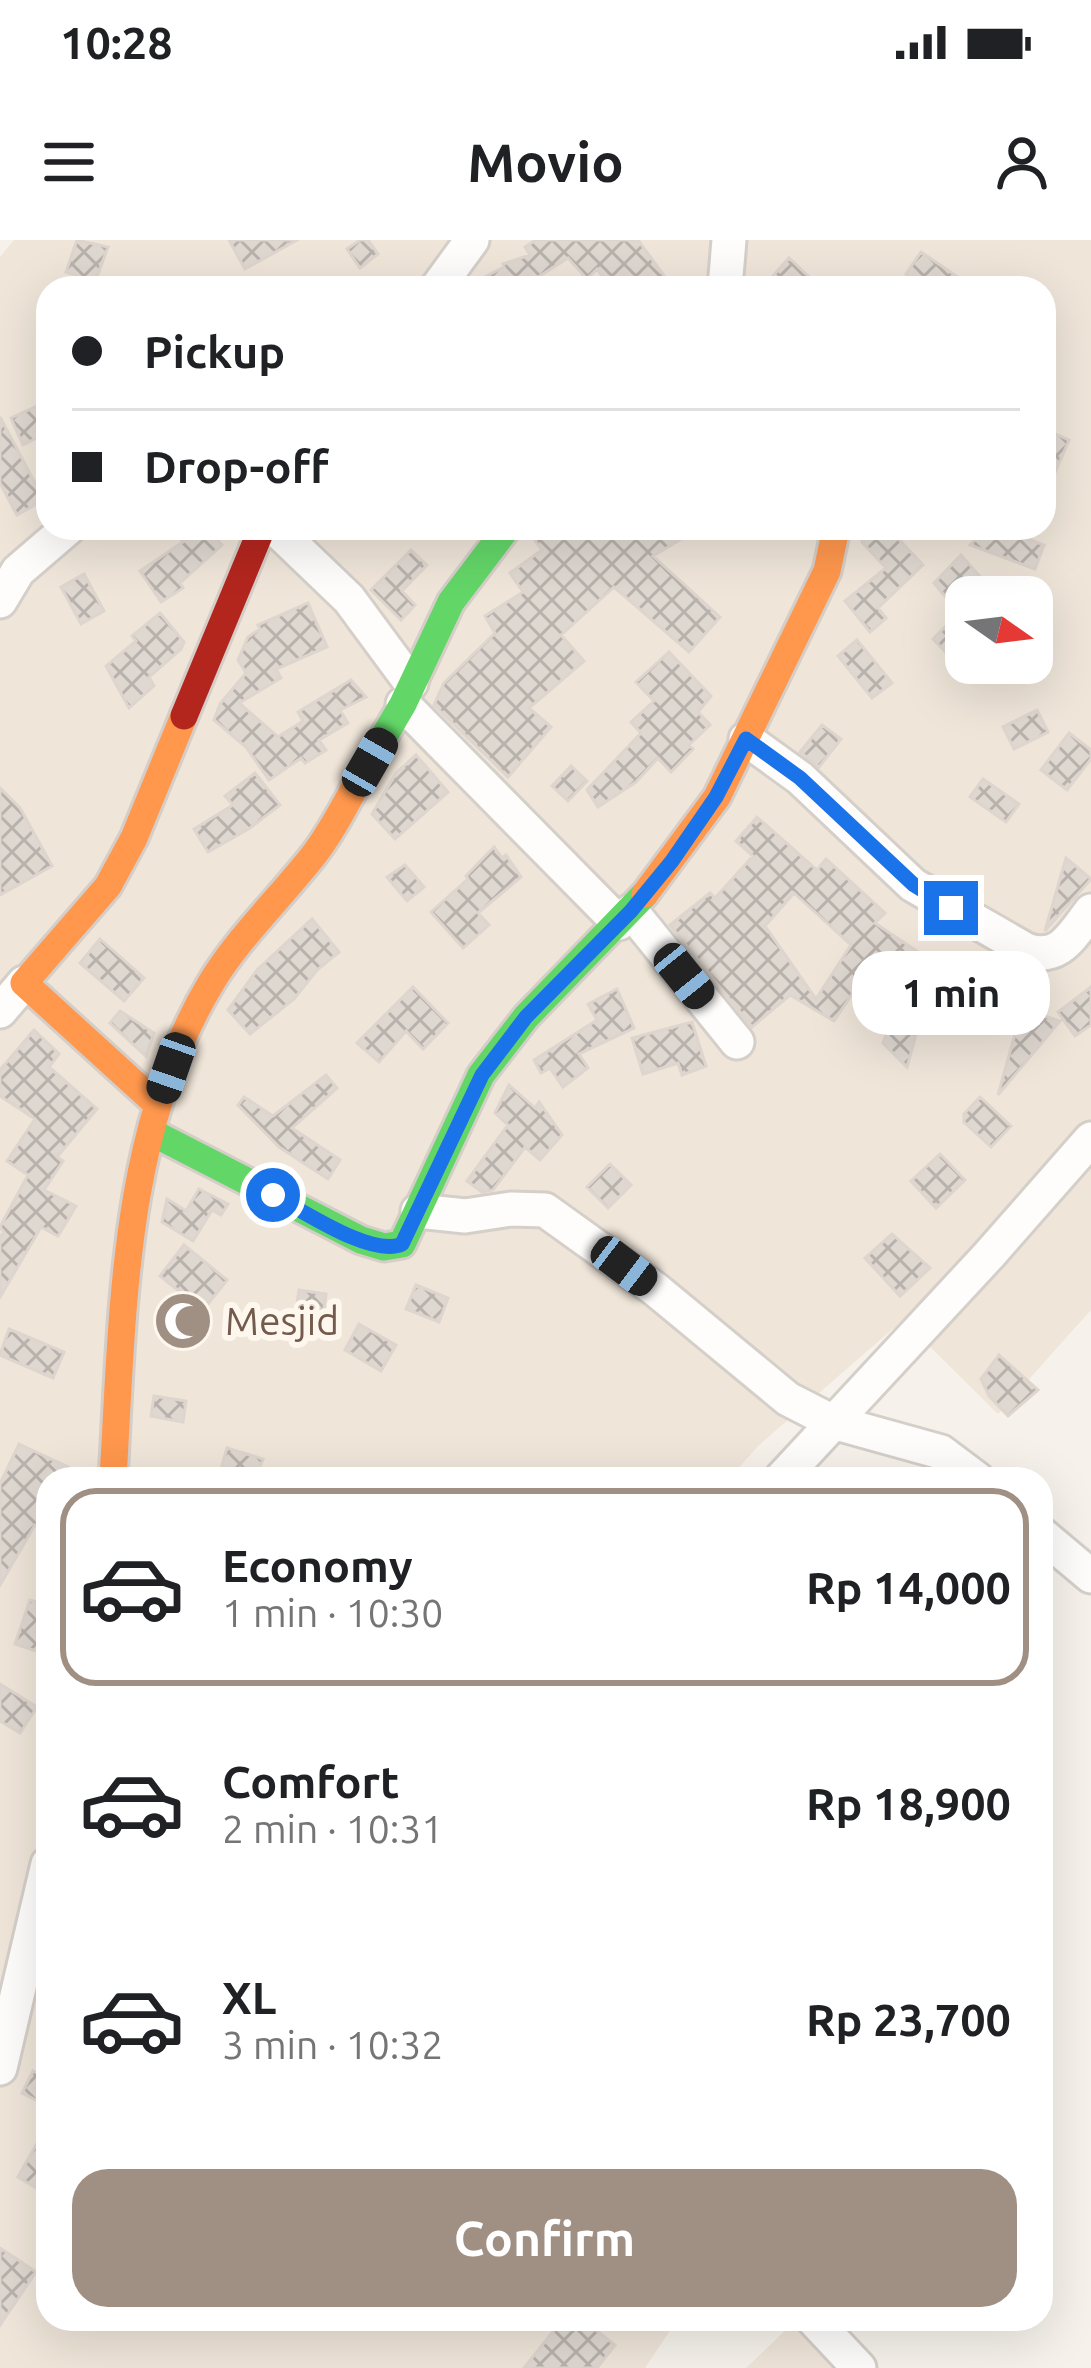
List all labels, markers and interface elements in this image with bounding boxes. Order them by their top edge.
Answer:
text: 10:28 [60,17,173,68]
icon: menu [36,129,102,195]
icon: person [989,129,1055,195]
text: Movio [467,132,624,192]
text: Pickup [144,326,285,377]
text: Drop-off [144,441,329,492]
north arrow [945,576,1053,684]
map controls [945,576,1053,684]
car [336,722,404,802]
route end [924,881,978,935]
car [647,937,721,1015]
callout: 1 min [852,950,1050,1034]
text: 1 min [902,971,1000,1014]
car [142,1028,200,1108]
route start [246,1168,300,1222]
car [584,1230,664,1302]
mosque icon: Mesjid [152,1290,214,1352]
place label: Mesjid [225,1299,339,1342]
icon: car [78,1533,186,1641]
text: Economy [222,1540,413,1591]
text: Rp 14,000 [806,1562,1011,1613]
text: 1 min · 10:30 [222,1591,443,1634]
icon: car [78,1749,186,1857]
text: Comfort [222,1756,399,1807]
text: Rp 18,900 [806,1778,1011,1829]
text: 2 min · 10:31 [222,1807,443,1850]
icon: car [78,1965,186,2073]
text: XL [222,1972,276,2023]
text: Rp 23,700 [806,1994,1011,2045]
text: 3 min · 10:32 [222,2023,443,2066]
button: Confirm [72,2169,1017,2307]

